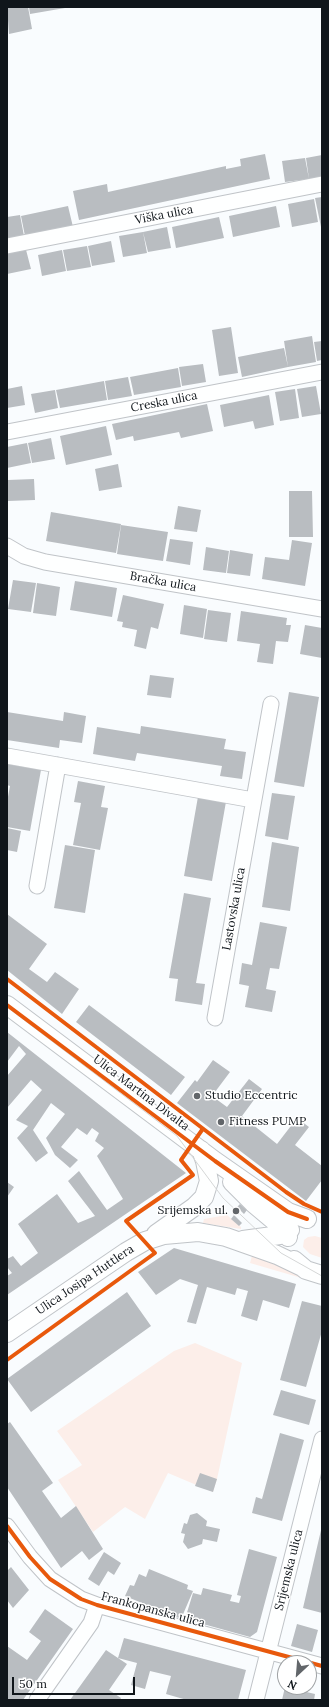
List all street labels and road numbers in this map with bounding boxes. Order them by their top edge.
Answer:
street label: Viška ulica [134,202,194,228]
street label: Creska ulica [129,388,199,416]
street label: Bračka ulica [129,569,197,595]
street label: Lastovska ulica [220,866,248,952]
street label: Ulica Martina Divalta [90,1052,192,1134]
street label: Ulica Josipa Huttlera [33,1242,137,1318]
street label: Srijemska ulica [272,1528,306,1612]
street label: Frankopanska ulica [100,1589,206,1631]

